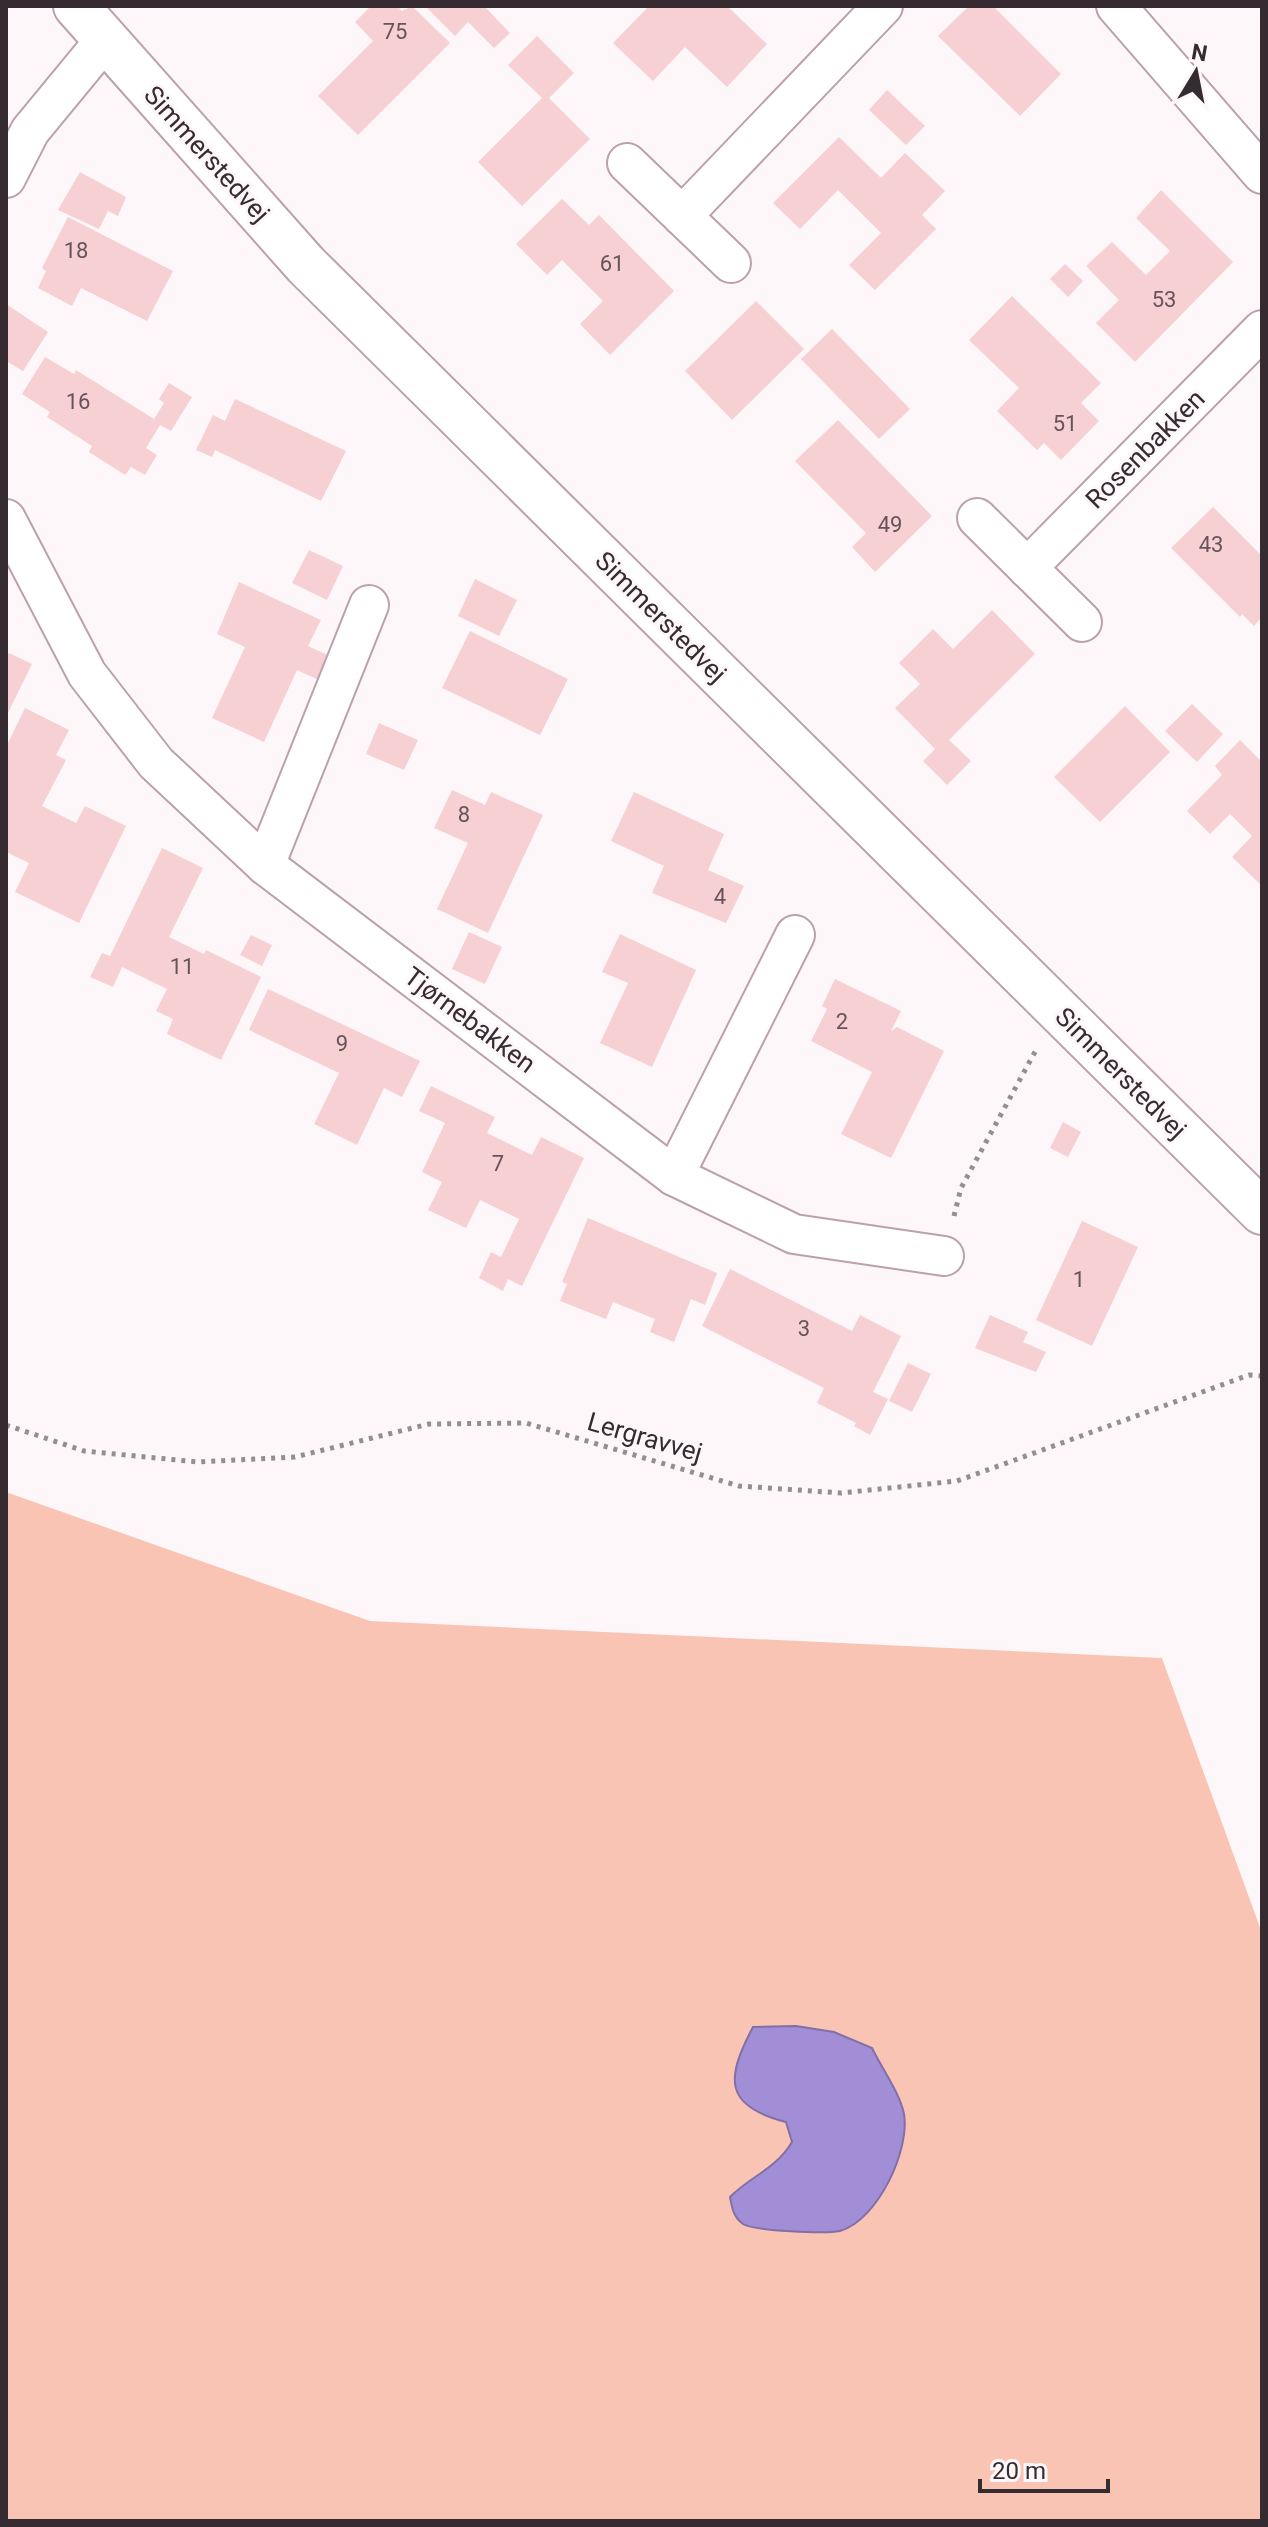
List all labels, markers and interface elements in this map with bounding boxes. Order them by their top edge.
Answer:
house number: 75 [383,19,407,44]
north arrow [1156,32,1236,112]
text: N [1190,39,1209,66]
street label: Simmerstedvej [138,80,276,228]
house number: 18 [64,238,88,263]
house number: 61 [600,251,624,276]
house number: 53 [1152,287,1176,312]
street label: Rosenbakken [1079,383,1211,515]
house number: 16 [66,389,90,414]
house number: 51 [1053,411,1077,436]
house number: 49 [878,512,902,537]
house number: 43 [1199,532,1223,557]
street label: Simmerstedvej [589,545,733,689]
house number: 8 [458,802,470,827]
house number: 4 [714,884,726,909]
house number: 11 [170,954,194,979]
street label: Tjørnebakken [399,961,541,1079]
street label: Simmerstedvej [1049,1001,1193,1145]
house number: 2 [836,1009,848,1034]
house number: 9 [336,1031,348,1056]
house number: 7 [492,1151,504,1176]
house number: 1 [1073,1267,1085,1292]
house number: 3 [798,1316,810,1341]
street label: Lergravvej [584,1406,706,1468]
scale bar [980,2443,1108,2493]
text: 20 m [992,2457,1046,2485]

